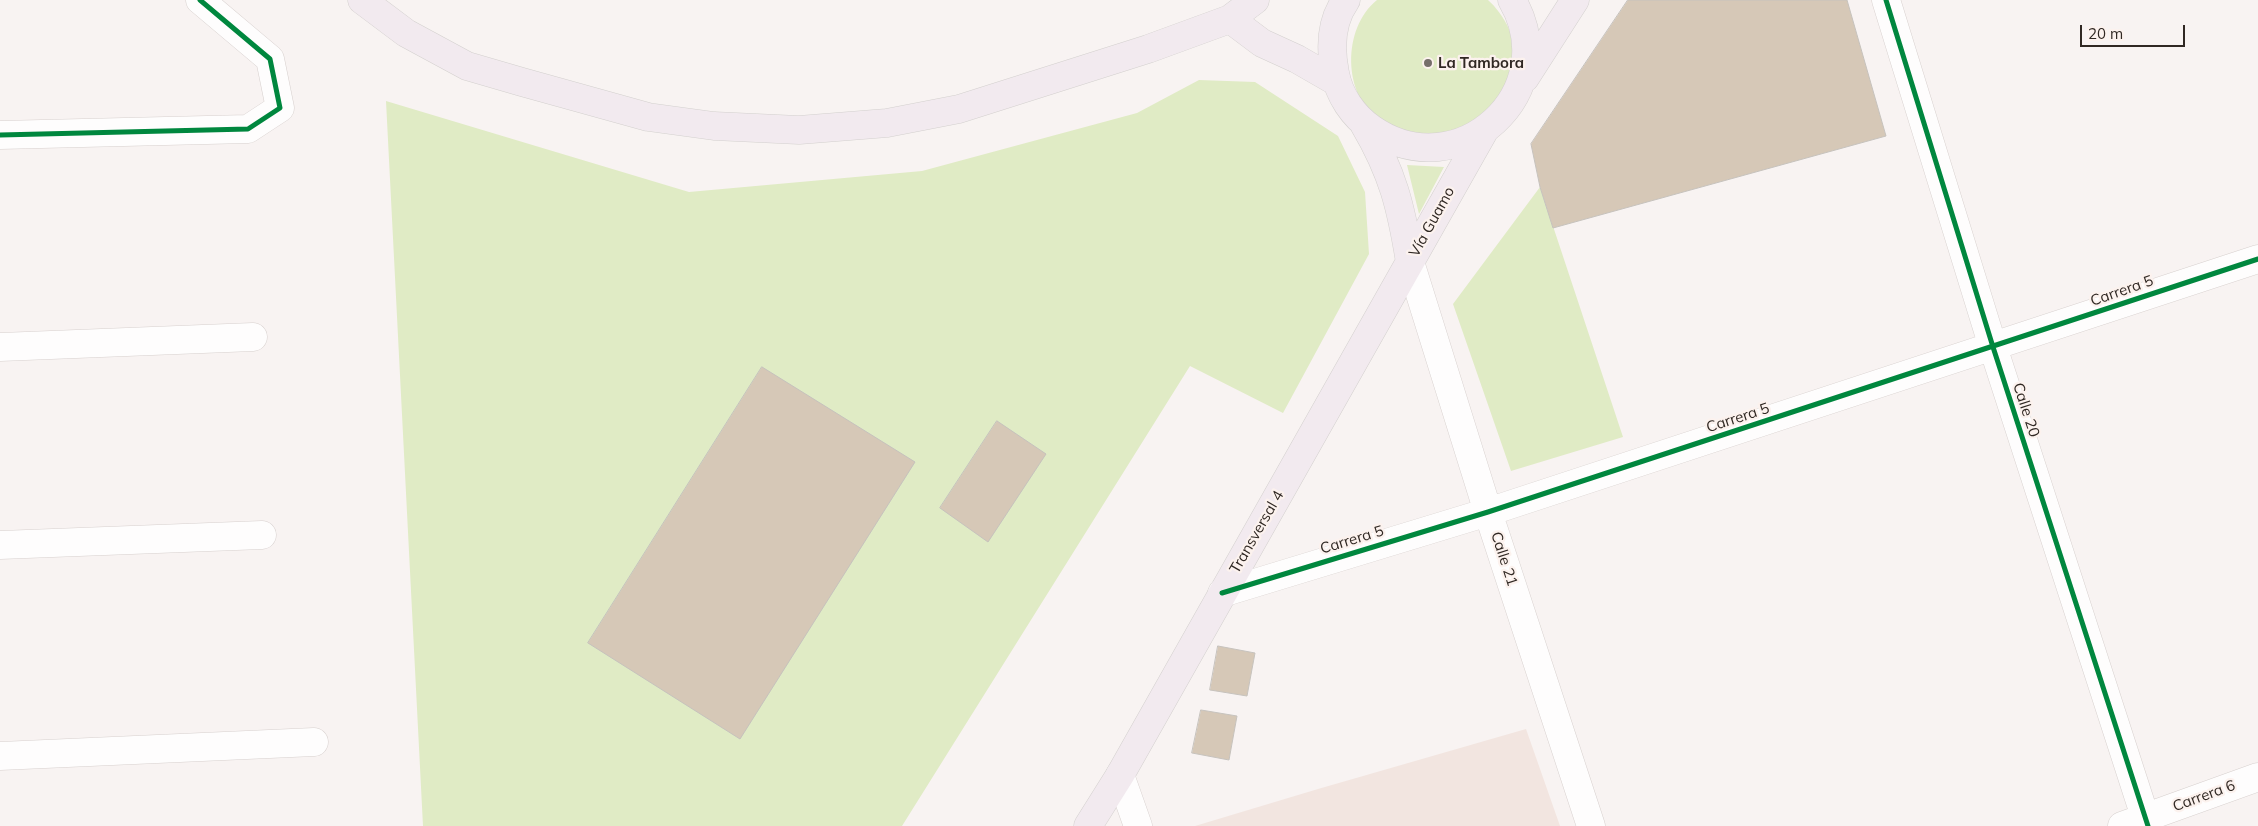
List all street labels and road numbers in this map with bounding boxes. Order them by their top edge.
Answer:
street label: Vía Guamo [1405,184,1459,260]
street label: Carrera 5 [2088,272,2156,310]
street label: Calle 20 [2009,380,2043,440]
street label: Carrera 5 [1704,399,1772,437]
street label: Transversal 4 [1226,487,1288,577]
street label: Carrera 5 [1318,522,1386,558]
street label: Calle 21 [1487,529,1521,589]
street label: Carrera 6 [2170,776,2238,816]

